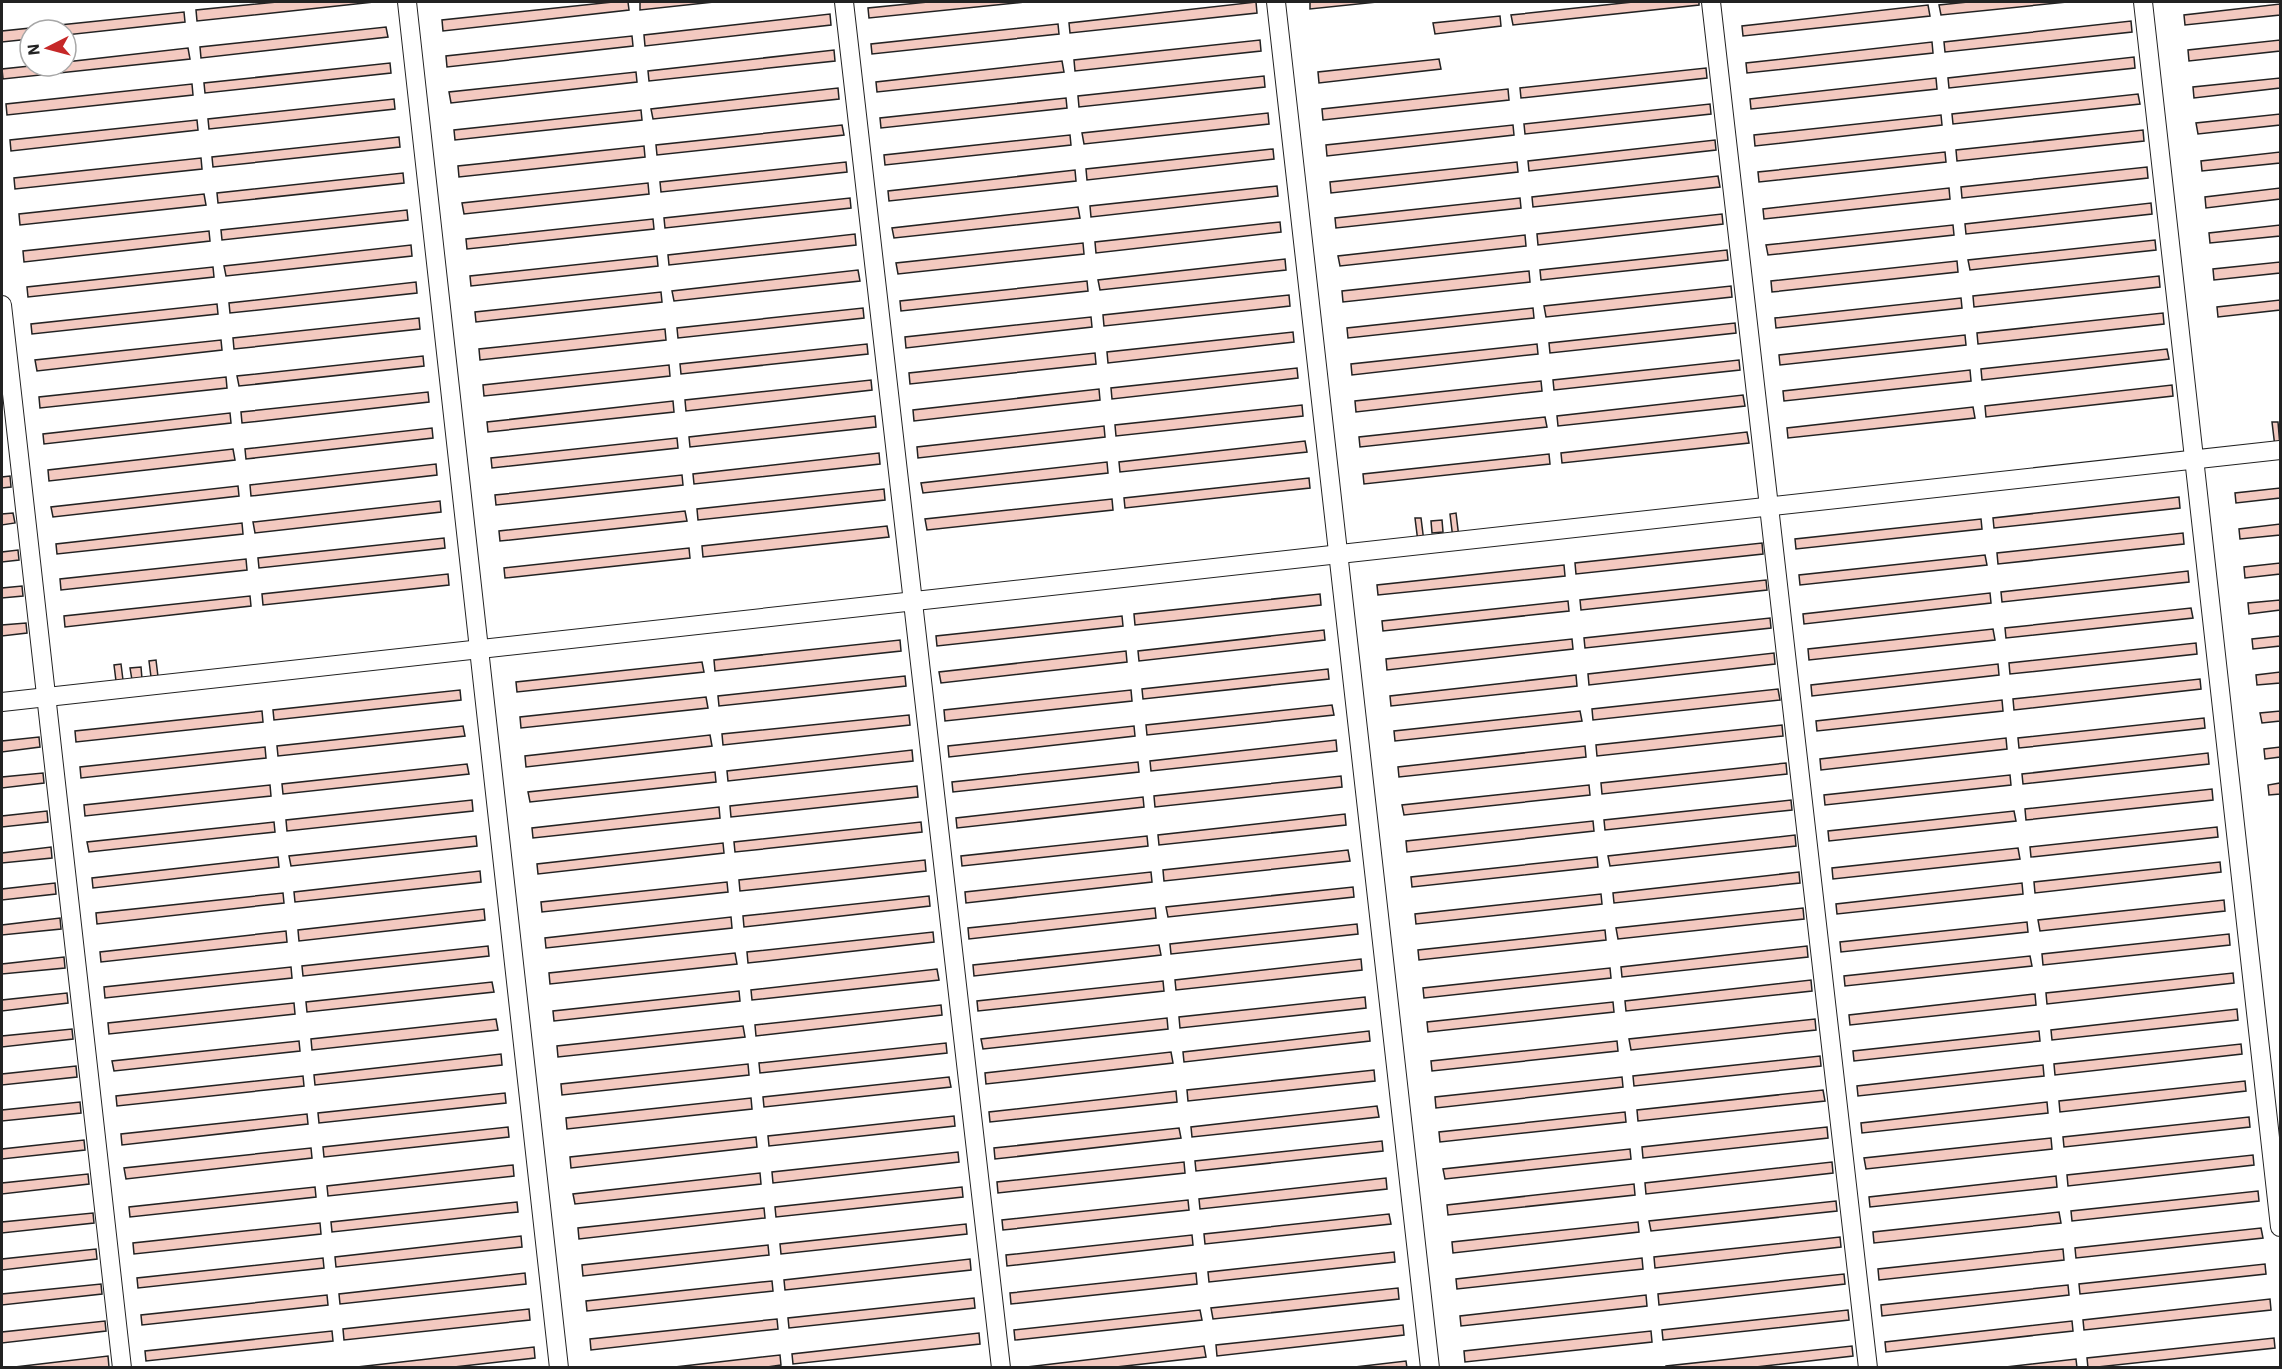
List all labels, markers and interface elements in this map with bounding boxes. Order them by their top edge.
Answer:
north arrow [18,18,78,78]
text: N [23,43,44,56]

